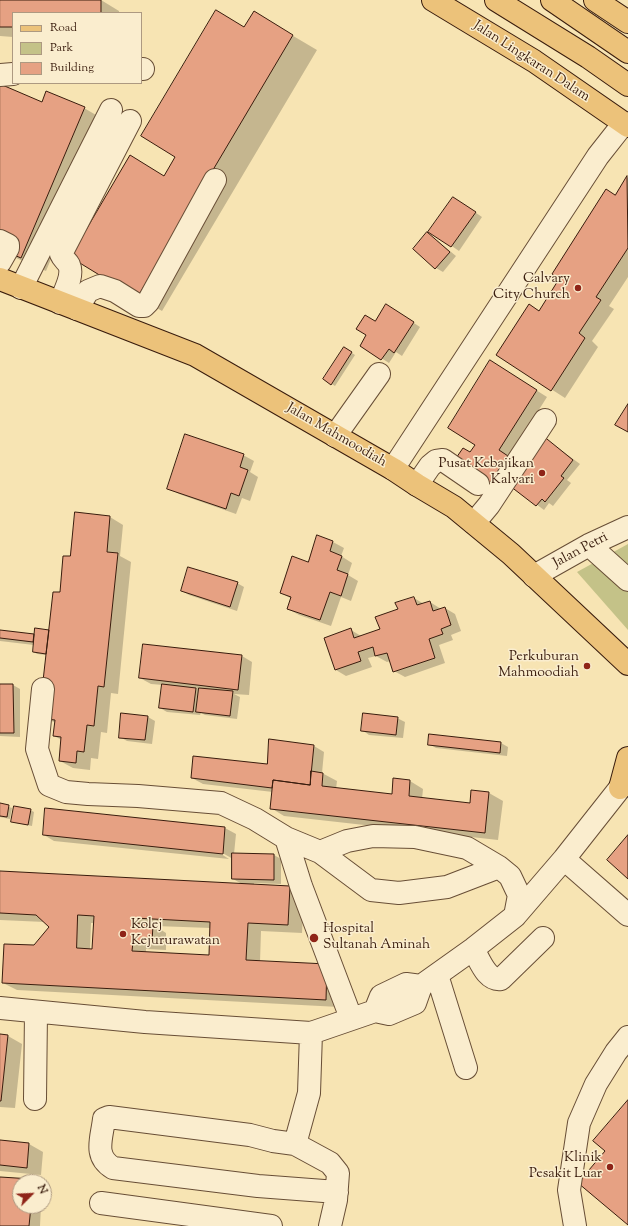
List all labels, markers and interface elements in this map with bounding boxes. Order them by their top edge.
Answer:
legend [12,12,142,84]
street label: Jalan Lingkaran Dalam [469,18,593,106]
text: Road [50,19,77,37]
text: Park [50,39,73,57]
text: Building [50,59,94,77]
place label: Calvary City Church [493,272,570,304]
marker: Calvary City Church [573,283,583,293]
street label: Jalan Mahmoodiah [283,400,389,472]
place label: Pusat Kebajikan Kalvari [439,457,534,490]
marker: Pusat Kebajikan Kalvari [537,468,547,478]
street label: Jalan Petri [551,530,611,572]
place label: Perkuburan Mahmoodiah [498,650,579,682]
marker: Perkuburan Mahmoodiah [582,661,592,671]
place label: Kolej Kejururawatan [131,918,220,950]
place label: Hospital Sultanah Aminah [323,922,430,954]
marker: Kolej Kejururawatan [118,929,128,939]
marker: Hospital Sultanah Aminah [308,932,320,944]
place label: Klinik Pesakit Luar [529,1151,602,1184]
marker: Klinik Pesakit Luar [605,1162,615,1172]
north arrow [12,1174,52,1214]
text: N [33,1182,51,1197]

